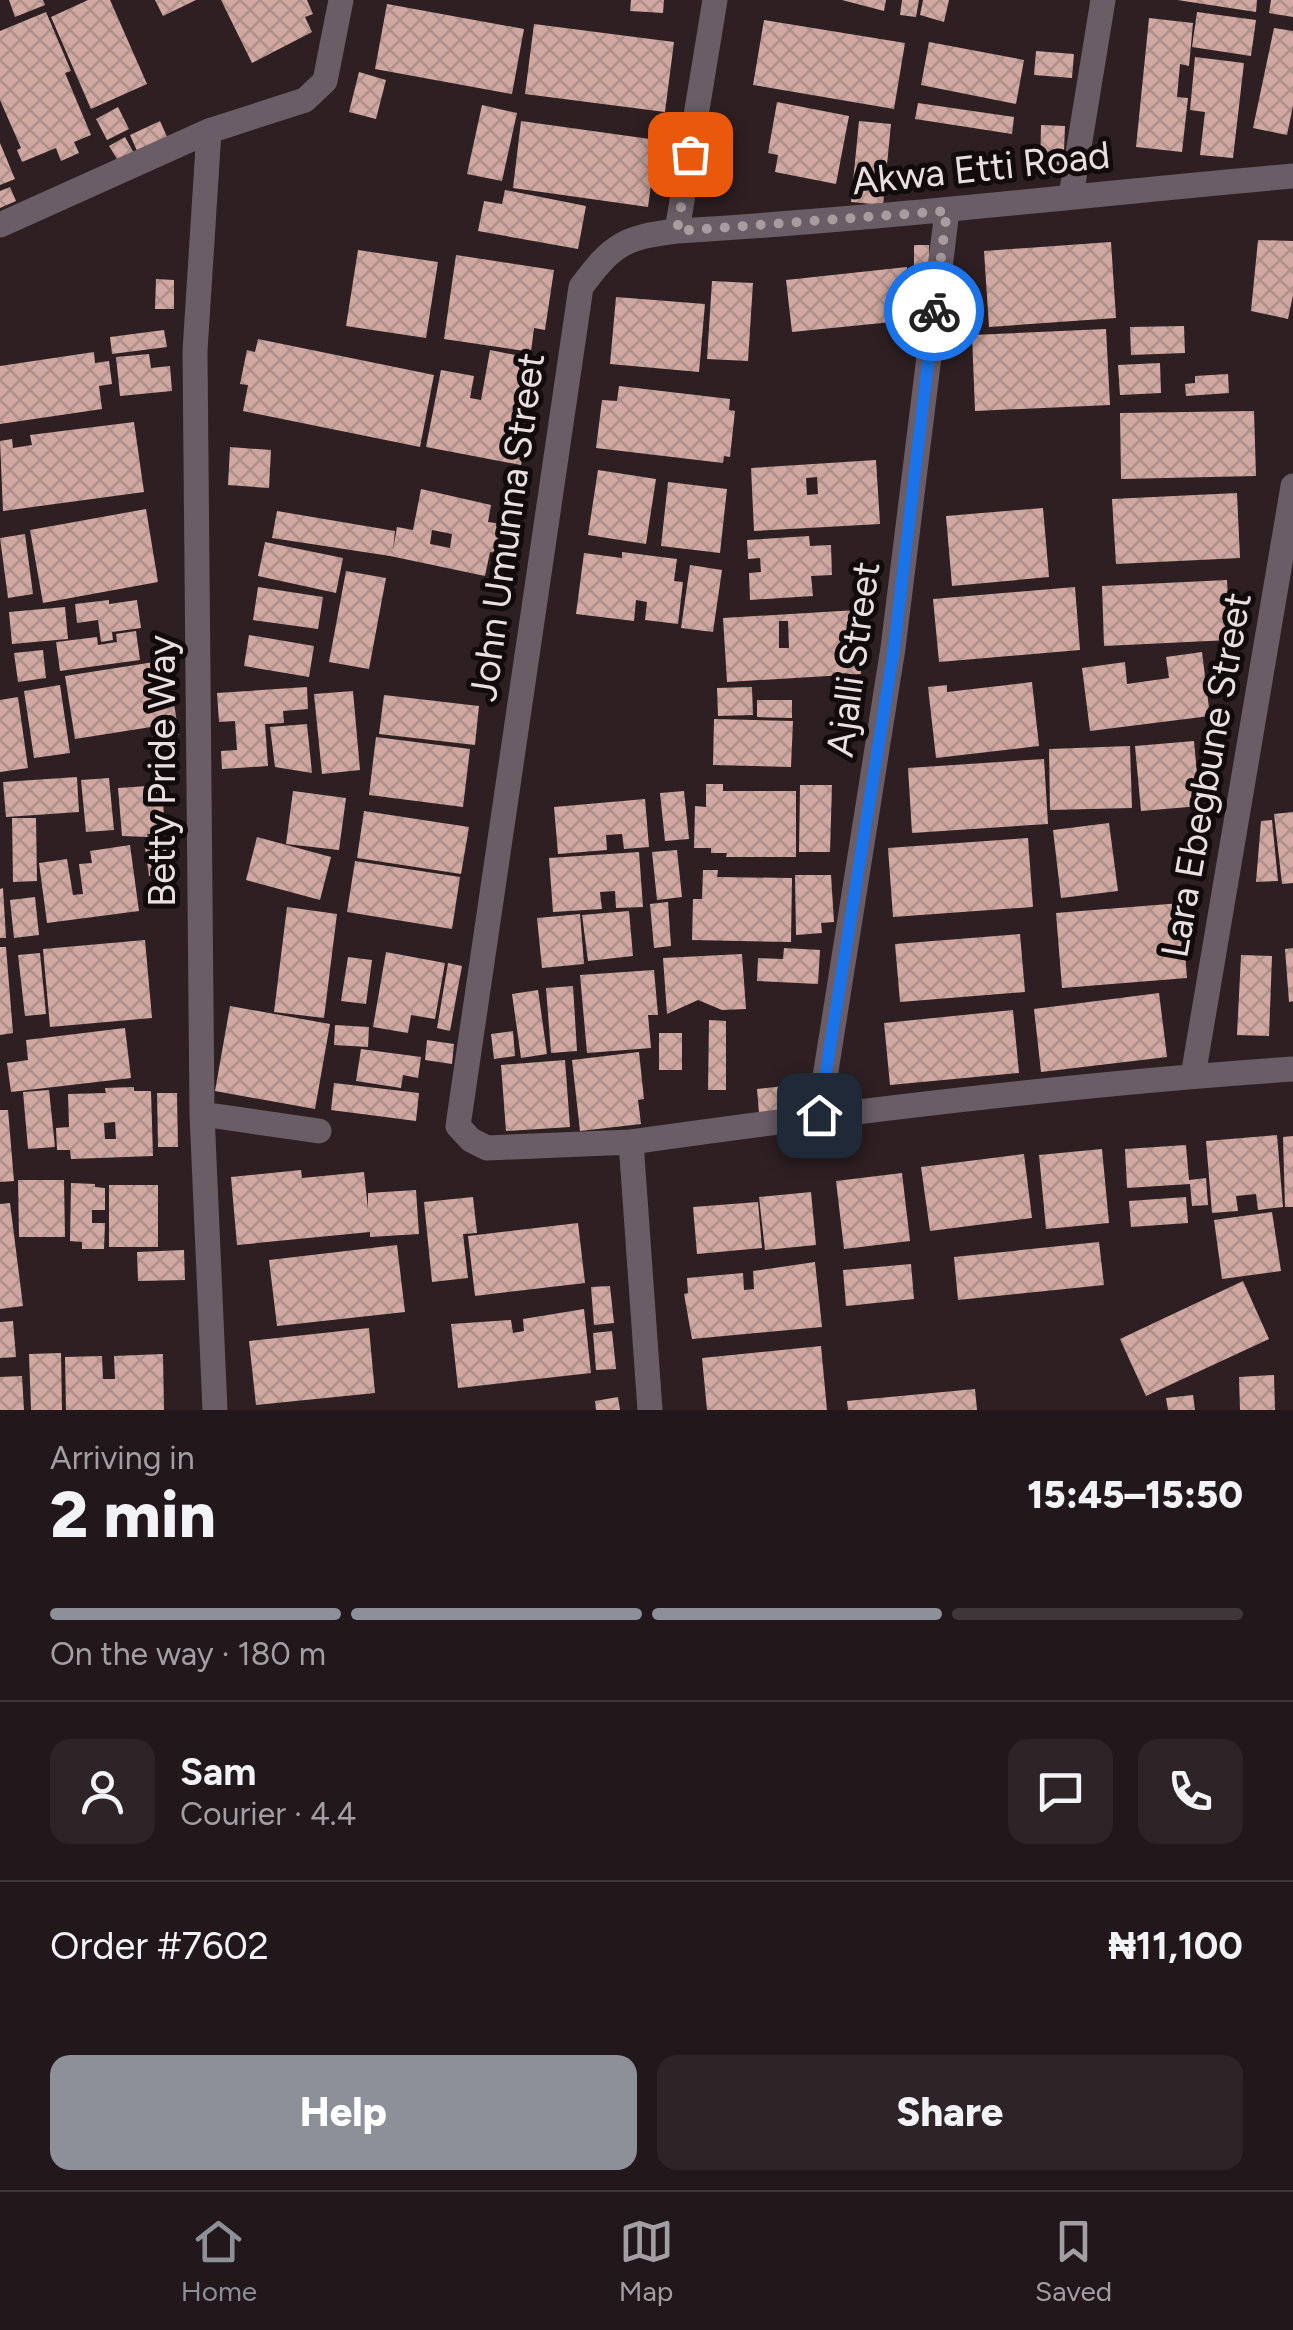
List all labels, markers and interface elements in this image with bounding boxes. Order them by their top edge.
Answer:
pin [648,112,733,197]
icon: bag [663,127,718,182]
street label: Akwa Etti Road [850,132,1112,204]
courier [884,261,984,361]
icon: bike [907,284,962,339]
street label: John Umunna Street [460,350,554,704]
street label: Ajalli Street [817,558,889,760]
street label: Lara Ebegbune Street [1151,589,1261,961]
street label: Betty Pride Way [139,635,185,907]
pin [777,1073,862,1158]
icon: home [792,1088,847,1143]
text: Arriving in [50,1439,195,1477]
text: 15:45–15:50 [1027,1472,1243,1518]
text: 2 min [50,1475,216,1553]
text: On the way · 180 m [50,1635,326,1673]
button: person [50,1739,155,1844]
button: chat [1008,1739,1113,1844]
button: phone [1138,1739,1243,1844]
text: Sam [180,1749,256,1795]
text: Courier · 4.4 [180,1795,356,1833]
text: Order #7602 [50,1923,269,1969]
text: ₦11,100 [1108,1923,1243,1969]
button: Help [50,2055,637,2170]
button: Share [657,2055,1243,2170]
tab: Home [181,2214,257,2308]
tab: Map [619,2214,674,2308]
tab: Saved [1035,2214,1112,2308]

